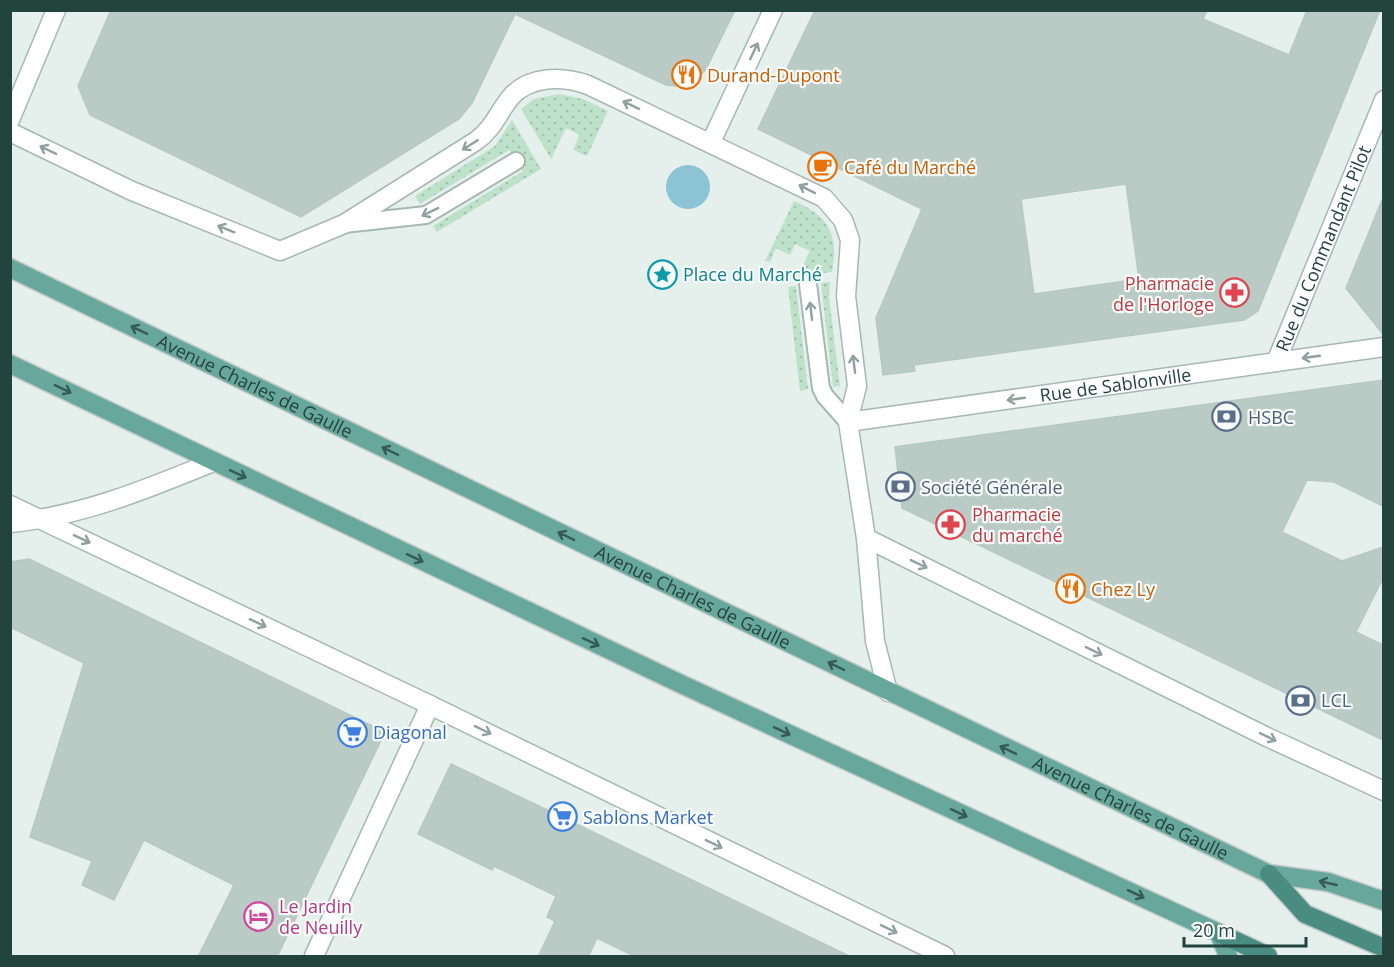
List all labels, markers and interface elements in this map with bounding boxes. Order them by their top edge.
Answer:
one-way arrow [748,42,760,60]
restaurant icon: Durand-Dupont [670,59,702,91]
place label: Durand-Dupont [707,63,840,87]
one-way arrow [623,98,641,110]
one-way arrow [462,139,479,151]
street label: Rue du Commandant Pilot [1270,142,1376,355]
one-way arrow [39,144,57,155]
cafe icon: Café du Marché [807,151,839,183]
place label: Café du Marché [844,155,976,179]
one-way arrow [799,183,817,194]
one-way arrow [421,206,439,218]
one-way arrow [217,223,236,234]
place icon: Place du Marché [646,258,678,290]
place label: Place du Marché [683,262,822,286]
place label: Pharmacie de l'Horloge [1113,271,1214,316]
pharmacy icon: Pharmacie de l'Horloge [1219,277,1251,309]
one-way arrow [806,302,817,321]
one-way arrow [130,324,148,335]
street label: Avenue Charles de Gaulle [153,329,357,443]
one-way arrow [1301,352,1321,363]
one-way arrow [848,355,859,375]
street label: Rue de Sablonville [1038,362,1193,407]
one-way arrow [54,384,72,396]
one-way arrow [1006,394,1026,405]
bank icon: HSBC [1211,401,1243,433]
place label: HSBC [1248,405,1294,429]
one-way arrow [382,445,400,456]
one-way arrow [229,469,247,481]
bank icon: Société Générale [884,471,916,503]
place label: Société Générale [921,475,1063,499]
place label: Pharmacie du marché [972,502,1063,547]
pharmacy icon: Pharmacie du marché [935,508,967,540]
one-way arrow [557,529,575,541]
one-way arrow [73,533,91,545]
street label: Avenue Charles de Gaulle [591,539,795,654]
one-way arrow [405,552,423,564]
one-way arrow [910,558,927,570]
restaurant icon: Chez Ly [1054,573,1086,605]
place label: Chez Ly [1091,577,1156,601]
one-way arrow [249,617,267,629]
one-way arrow [581,636,599,648]
one-way arrow [1084,645,1102,657]
one-way arrow [827,660,845,672]
bank icon: LCL [1284,684,1316,716]
place label: LCL [1321,688,1351,712]
supermarket icon: Diagonal [336,716,368,748]
place label: Diagonal [373,720,447,744]
one-way arrow [473,725,491,737]
one-way arrow [773,726,791,738]
one-way arrow [1259,732,1277,744]
one-way arrow [999,743,1017,755]
street label: Avenue Charles de Gaulle [1029,750,1233,865]
supermarket icon: Sablons Market [546,801,578,833]
place label: Sablons Market [583,805,713,829]
one-way arrow [950,807,968,819]
one-way arrow [705,838,723,850]
one-way arrow [1319,877,1338,888]
one-way arrow [1127,889,1145,901]
place label: Le Jardin de Neuilly [279,894,363,939]
hotel icon: Le Jardin de Neuilly [242,900,274,932]
scale bar [1184,910,1306,948]
text: 20 m [1193,918,1235,942]
one-way arrow [880,924,898,936]

